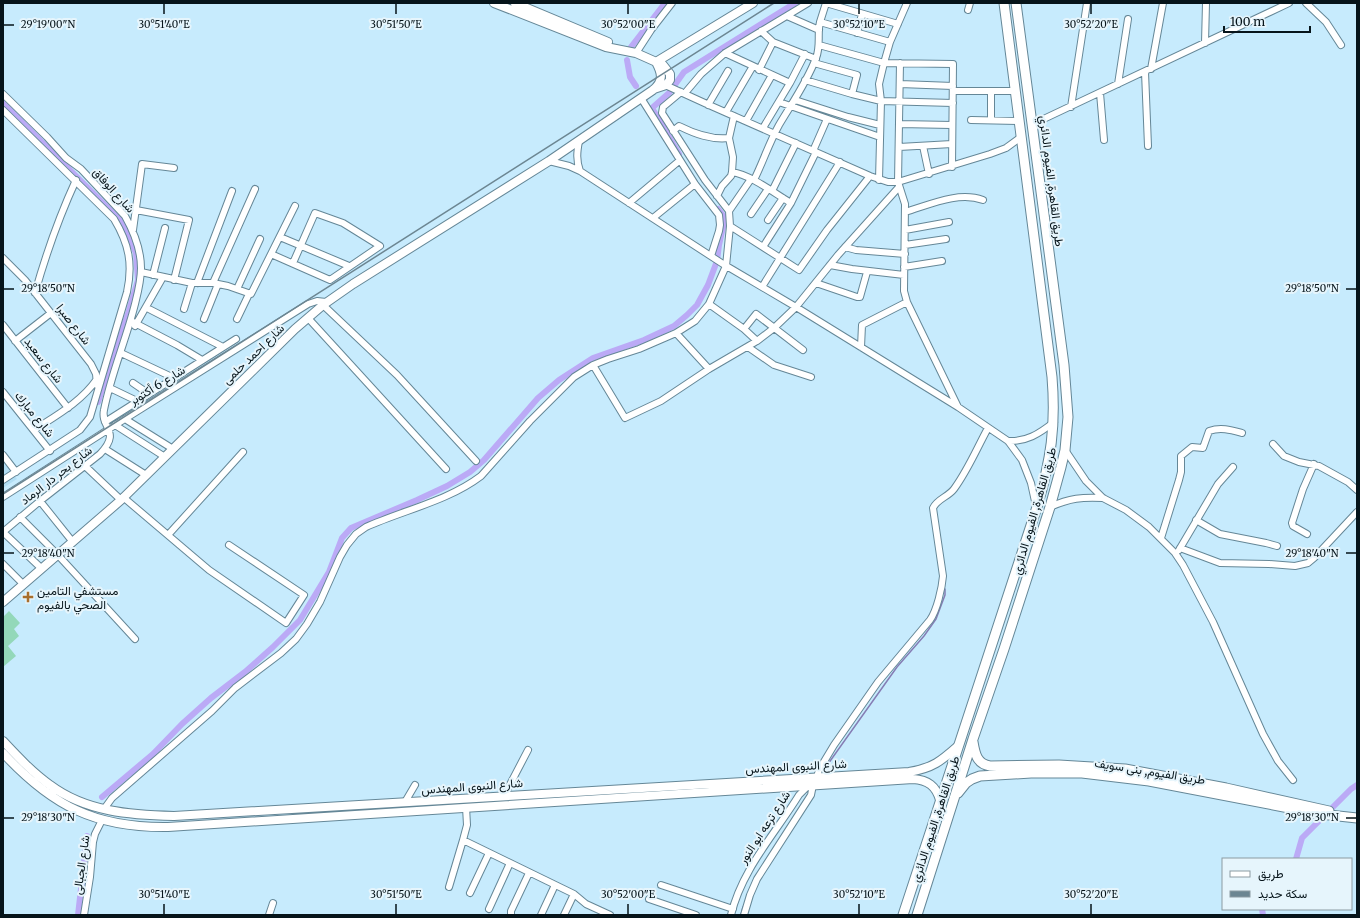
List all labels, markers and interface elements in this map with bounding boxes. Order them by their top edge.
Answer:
scale bar [1224,8,1310,34]
text: 100 m [1230,14,1265,29]
text: 29°19'00"N [21,18,75,31]
text: 30°51'40"E [139,18,190,31]
text: 30°51'50"E [370,18,422,31]
text: 30°52'00"E [601,18,656,31]
text: 30°52'10"E [833,18,886,31]
text: 30°52'20"E [1064,18,1118,31]
street label: طريق القاهرة, الفيوم الدائري [1034,115,1068,248]
street label: شارع الوفاق [88,164,138,217]
text: 29°18'50"N [21,282,75,295]
text: 29°18'50"N [1285,282,1339,295]
street label: شارع صبرا [52,301,95,349]
street label: شارع احمد حلمى [219,321,289,389]
street label: شارع سعيد [20,334,67,387]
street label: شارع 6 أكتوبر [125,362,189,410]
street label: شارع مبارك [10,388,58,441]
street label: شارع بحر دار الرماد [17,442,96,509]
street label: طريق القاهرة, الفيوم الدائري [1009,445,1062,577]
text: 29°18'40"N [21,547,75,560]
text: 29°18'40"N [1285,547,1339,560]
place label: مستشفي التامين الصحي بالفيوم [37,583,118,615]
marker: مستشفي التامين الصحي بالفيوم [22,591,34,603]
street label: طريق القاهرة, الفيوم الدائري [907,754,965,885]
street label: طريق الفيوم, بنى سويف [1093,755,1207,788]
street label: شارع النبوى المهندس [745,756,847,778]
street label: شارع النبوى المهندس [421,775,523,799]
street label: شارع ترعه ابو النور [734,788,795,868]
text: 29°18'30"N [21,811,75,824]
text: 29°18'30"N [1285,811,1339,824]
street label: شارع الجبالى [69,834,95,896]
legend [1222,858,1352,910]
text: طريق [1258,866,1284,882]
text: سكة حديد [1258,886,1307,901]
text: 30°51'40"E [139,888,190,901]
text: 30°51'50"E [370,888,422,901]
text: 30°52'00"E [601,888,656,901]
text: 30°52'10"E [833,888,886,901]
text: 30°52'20"E [1064,888,1118,901]

